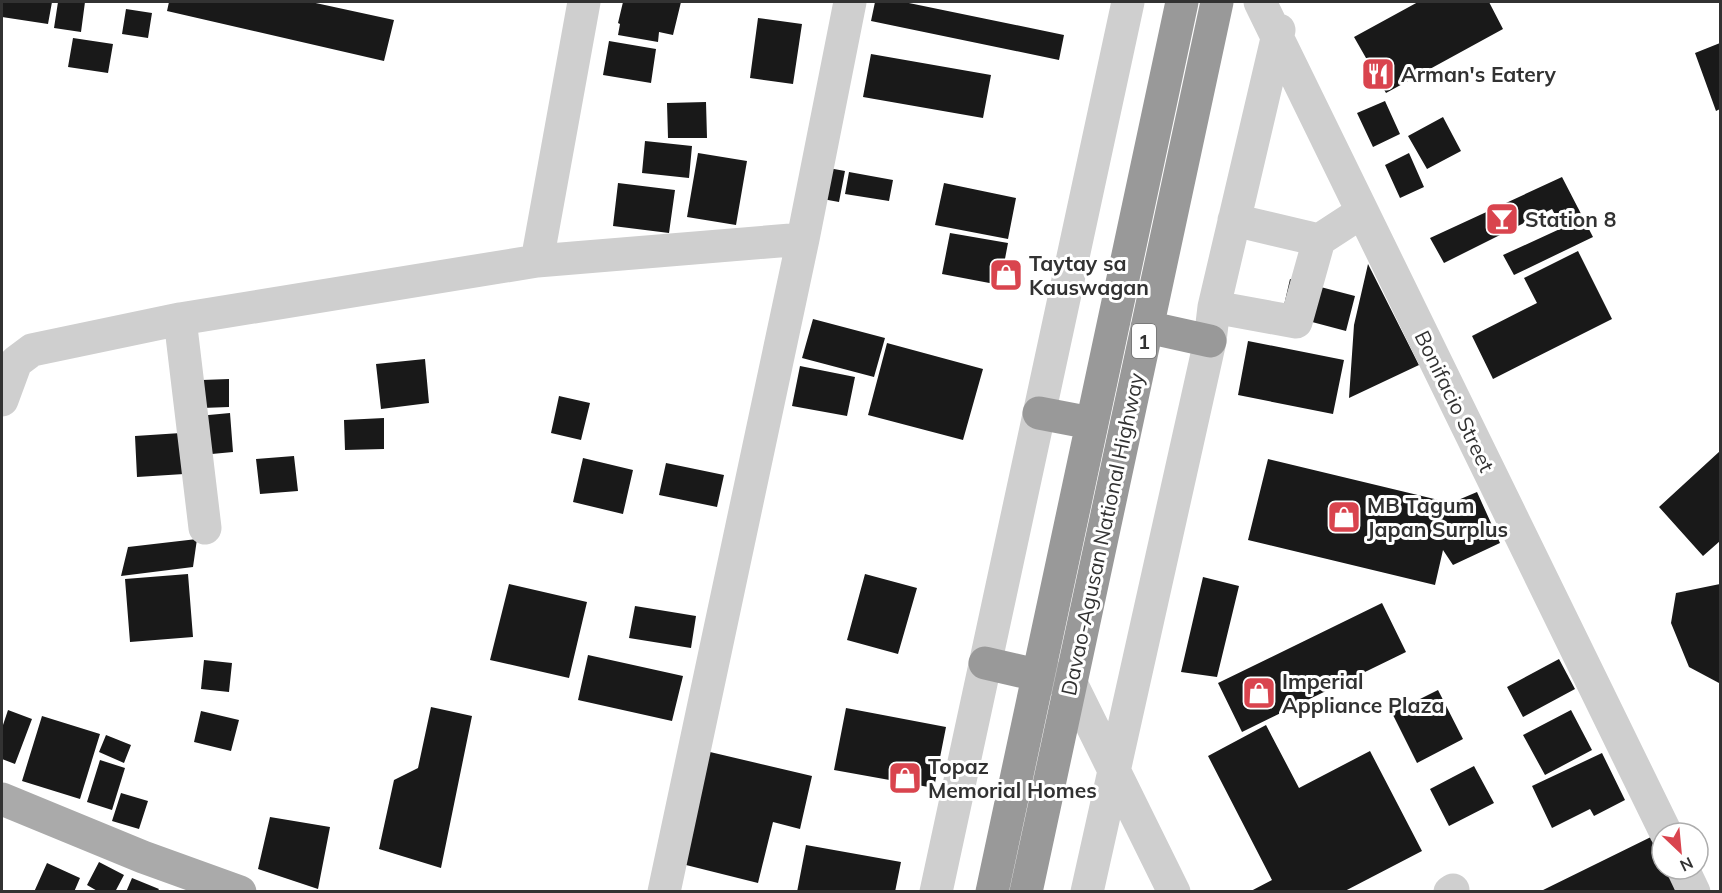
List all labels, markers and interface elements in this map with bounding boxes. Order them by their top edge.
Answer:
restaurant icon: Arman's Eatery [1360,56,1396,92]
place label: Arman's Eatery [1401,61,1557,87]
bar icon: Station 8 [1484,201,1520,237]
place label: Station 8 [1525,206,1616,232]
place label: Taytay sa Kauswagan [1029,250,1149,300]
shop icon: Taytay sa Kauswagan [988,257,1024,293]
road number: 1 [1132,324,1156,358]
street label: Bonifacio Street [1410,326,1500,476]
street label: Davao-Agusan National Highway [1055,370,1149,698]
place label: MB Tagum Japan Surplus [1367,492,1508,542]
shop icon: MB Tagum Japan Surplus [1326,499,1362,535]
place label: Imperial Appliance Plaza [1282,668,1445,718]
shop icon: Imperial Appliance Plaza [1241,675,1277,711]
place label: Topaz Memorial Homes [928,753,1097,803]
shop icon: Topaz Memorial Homes [887,760,923,796]
north arrow [1650,821,1710,881]
text: N [1677,853,1696,876]

